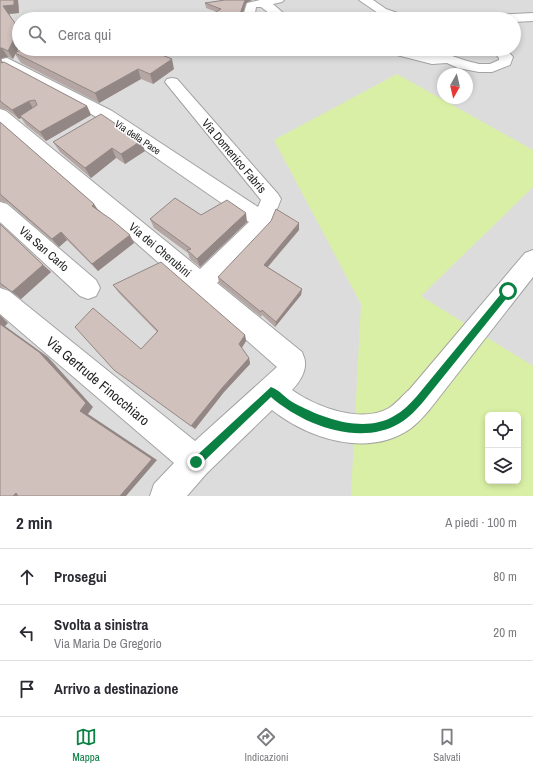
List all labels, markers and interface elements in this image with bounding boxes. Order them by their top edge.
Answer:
search box [12,12,521,56]
icon: search [26,23,48,45]
text: Cerca qui [58,24,111,45]
north arrow [437,68,473,104]
street label: Via Domenico Fabris [198,115,270,197]
street label: Via della Pace [112,117,164,158]
street label: Via dei Cherubini [125,219,195,281]
street label: Via San Carlo [16,223,72,275]
route start [499,282,517,300]
street label: Via Gertrude Finocchiaro [43,333,153,429]
map controls [485,412,521,484]
button: locate [485,412,521,448]
button: layers [485,448,521,484]
route end [187,453,205,471]
text: 2 min [16,511,52,534]
text: A piedi · 100 m [445,514,517,531]
icon: ahead [16,566,38,588]
text: Prosegui [54,566,107,587]
text: 80 m [493,568,517,585]
text: Svolta a sinistra [54,614,148,635]
icon: left [16,622,38,644]
text: 20 m [493,624,517,641]
text: Via Maria De Gregorio [54,635,162,652]
icon: arrive [16,678,38,700]
text: Arrivo a destinazione [54,678,178,699]
tab: Mappa [72,726,100,764]
tab: Indicazioni [244,726,289,764]
tab: Salvati [433,726,461,764]

